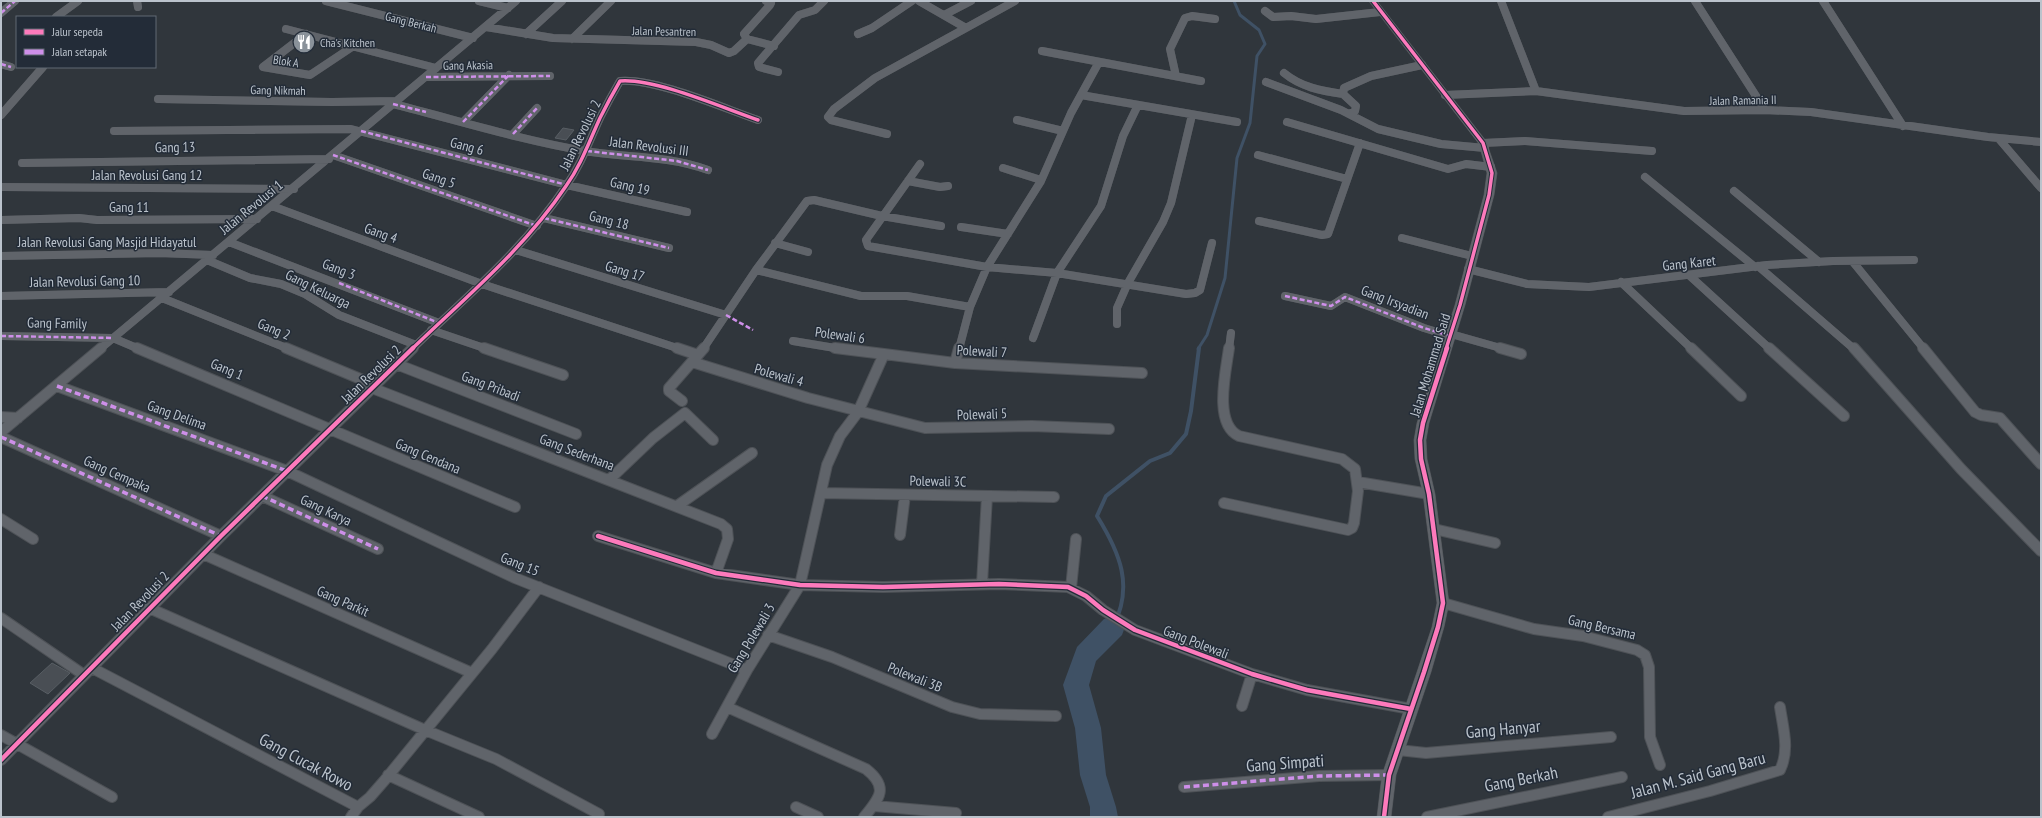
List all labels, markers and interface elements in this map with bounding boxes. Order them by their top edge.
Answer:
street label: Gang Berkah [384,8,438,36]
legend [16,16,156,68]
street label: Jalan Pesantren [631,23,696,39]
text: Jalur sepeda [51,24,103,39]
restaurant icon: Cha's Kitchen [291,29,317,55]
place label: Cha's Kitchen [320,35,375,50]
text: Jalan setapak [51,44,107,59]
street label: Blok A [272,52,300,70]
street label: Gang Akasia [443,57,493,73]
street label: Gang Nikmah [250,82,306,98]
street label: Jalan Ramania II [1708,92,1777,108]
street label: Jalan Revolusi 2 [555,97,605,174]
street label: Jalan Revolusi III [607,132,690,160]
street label: Gang 6 [448,133,486,159]
street label: Gang 13 [155,138,195,156]
street label: Gang 5 [420,164,458,192]
street label: Jalan Revolusi Gang 12 [91,166,202,184]
street label: Gang 19 [608,173,652,199]
street label: Jalan Revolusi 1 [215,176,286,239]
street label: Gang 11 [109,198,149,216]
street label: Gang 18 [587,206,631,234]
street label: Gang 4 [362,219,401,248]
street label: Jalan Revolusi Gang Masjid Hidayatul [17,233,197,251]
street label: Gang Karet [1662,251,1717,275]
street label: Gang 3 [320,255,358,283]
street label: Gang 17 [603,257,647,285]
street label: Gang Keluarga [282,266,354,312]
street label: Jalan Revolusi Gang 10 [29,271,140,291]
street label: Gang Irsyadian [1359,281,1431,323]
street label: Jalan Mohammad Said [1405,311,1454,420]
street label: Gang Family [27,313,88,333]
street label: Gang 2 [255,314,293,344]
street label: Polewali 6 [814,323,866,347]
street label: Jalan Revolusi 2 [337,341,405,408]
street label: Polewali 7 [956,341,1008,361]
street label: Gang 1 [208,354,246,384]
street label: Polewali 4 [752,359,806,391]
street label: Gang Pribadi [459,367,523,405]
street label: Gang Delima [145,396,209,434]
street label: Polewali 5 [957,404,1007,424]
street label: Gang Sederhana [537,430,617,474]
street label: Gang Cendana [393,434,463,478]
street label: Gang Cempaka [81,451,153,497]
street label: Polewali 3C [909,472,967,491]
street label: Gang Karya [297,490,355,530]
street label: Gang 15 [498,548,542,580]
street label: Jalan Revolusi 2 [106,567,173,635]
street label: Gang Parkit [314,582,372,621]
street label: Gang Polewali 3 [723,600,779,676]
street label: Gang Bersama [1566,610,1638,644]
street label: Gang Polewali [1161,621,1231,663]
street label: Polewali 3B [885,658,945,696]
street label: Gang Hanyar [1465,715,1542,743]
street label: Gang Cucak Rowo [255,728,357,796]
street label: Jalan M. Said Gang Baru [1627,746,1768,804]
street label: Gang Simpati [1245,749,1325,777]
street label: Gang Berkah [1483,761,1559,797]

